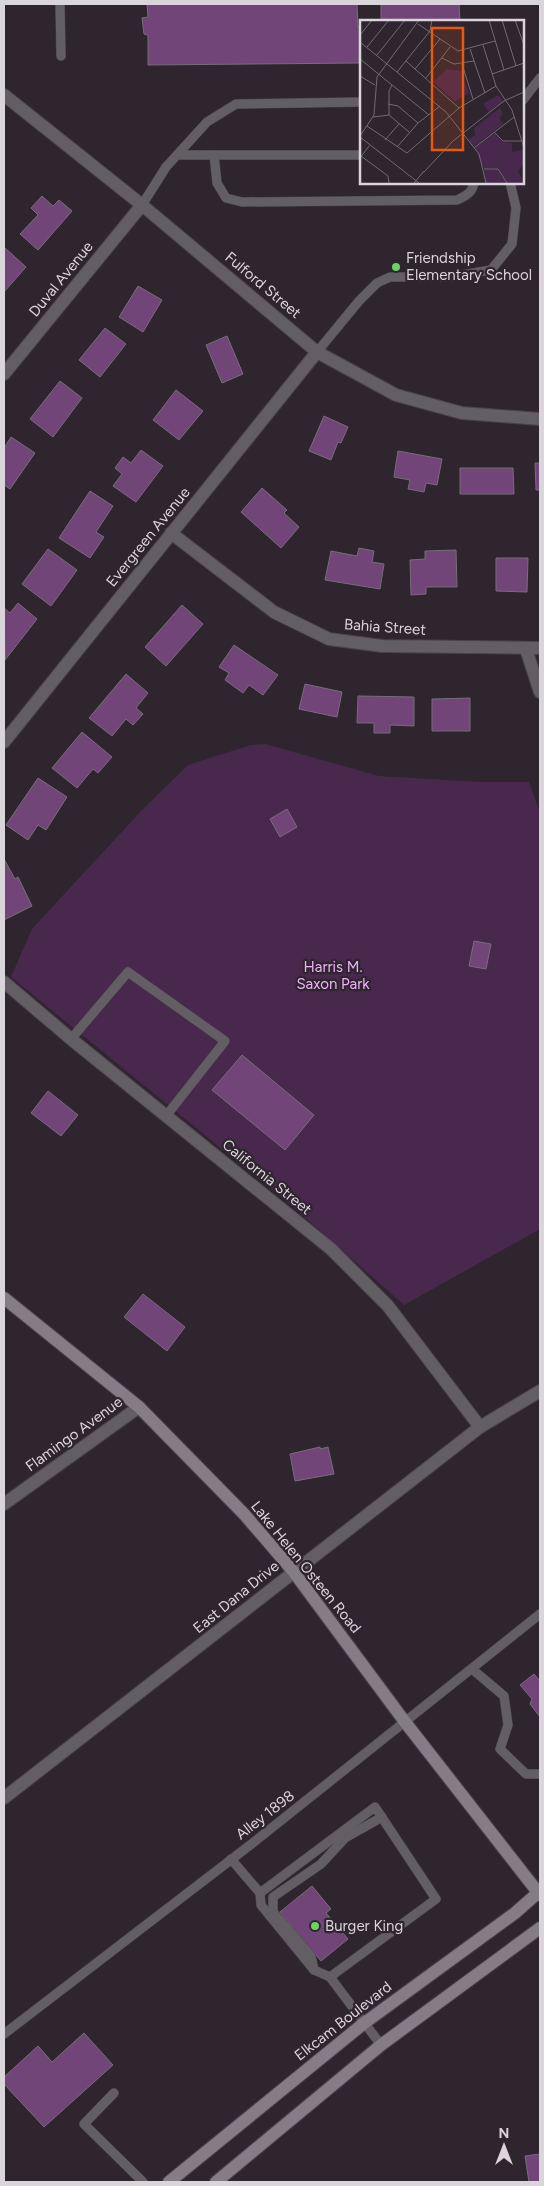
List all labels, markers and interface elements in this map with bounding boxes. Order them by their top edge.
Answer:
inset map [360,20,524,184]
street label: Duval Avenue [25,238,97,320]
street label: Fulford Street [221,248,305,322]
place label: Friendship Elementary School [406,249,532,284]
marker: Friendship Elementary School [390,261,402,273]
street label: Evergreen Avenue [102,484,194,590]
street label: Bahia Street [343,615,427,639]
park label: Harris M. Saxon Park [296,958,370,993]
street label: California Street [219,1135,316,1219]
street label: Flamingo Avenue [22,1393,126,1475]
street label: Lake Helen Osteen Road [247,1497,365,1637]
street label: East Dana Drive [189,1557,283,1637]
street label: Alley 1898 [232,1787,298,1843]
place label: Burger King [325,1917,403,1935]
marker: Burger King [309,1920,321,1932]
street label: Elkcam Boulevard [291,1978,395,2064]
north arrow [479,2121,529,2171]
text: N [499,2125,509,2142]

